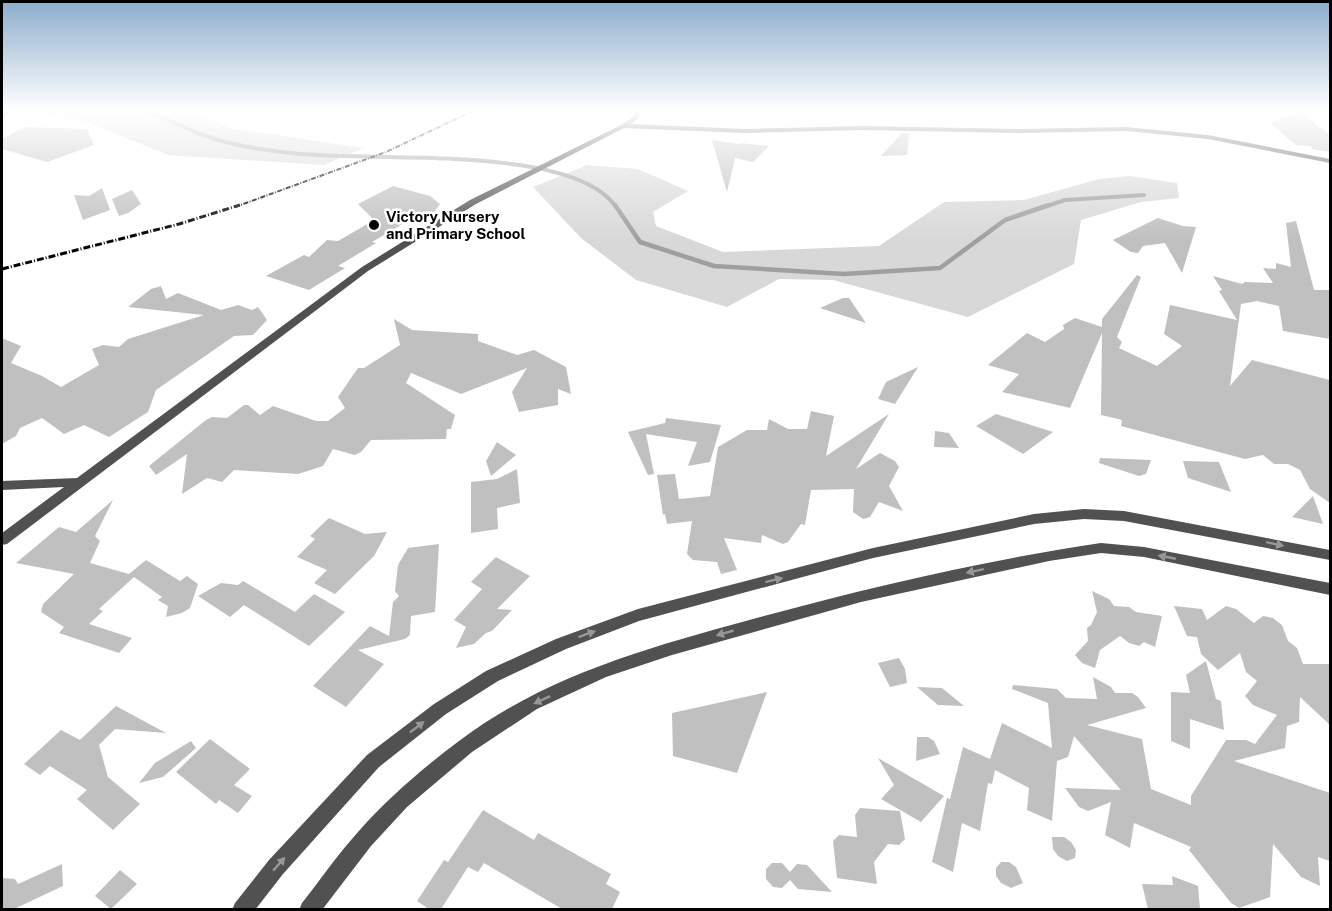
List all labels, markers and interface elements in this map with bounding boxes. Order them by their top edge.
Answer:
place label: Victory Nursery and Primary School [386,208,525,242]
marker: Victory Nursery and Primary School [367,218,381,232]
one-way arrow [1266,540,1285,549]
one-way arrow [1157,552,1176,561]
one-way arrow [965,567,984,576]
one-way arrow [765,574,784,584]
one-way arrow [578,629,596,638]
one-way arrow [715,629,733,638]
one-way arrow [533,695,550,704]
one-way arrow [409,720,425,733]
one-way arrow [272,857,285,872]

